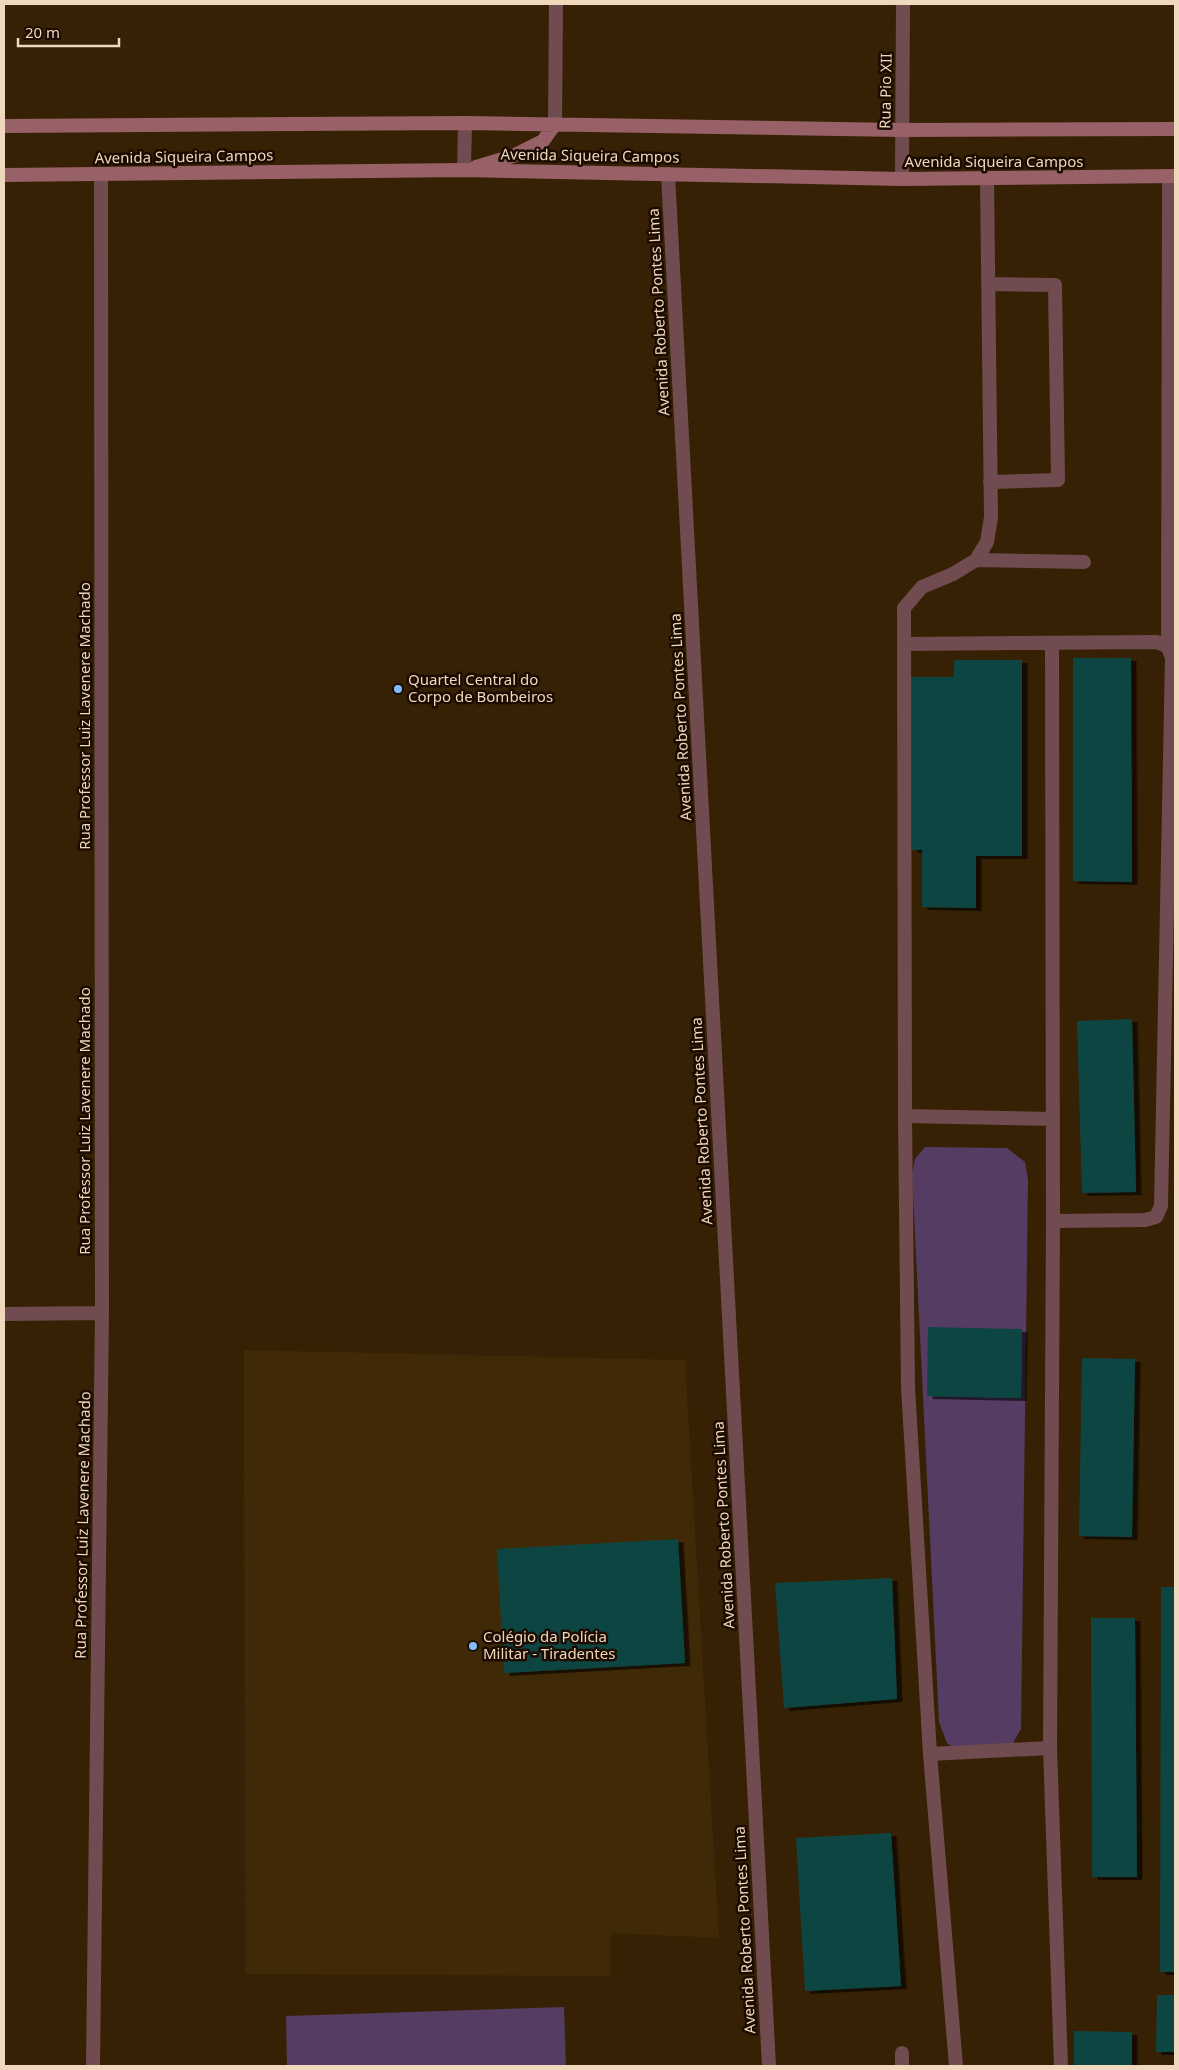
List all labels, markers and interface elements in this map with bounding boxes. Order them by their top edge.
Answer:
scale bar [18,15,119,47]
text: 20 m [25,22,60,42]
street label: Rua Pio XII [874,53,896,129]
street label: Avenida Siqueira Campos [500,143,680,167]
street label: Avenida Siqueira Campos [94,144,274,168]
street label: Avenida Siqueira Campos [905,151,1083,171]
street label: Avenida Roberto Pontes Lima [643,208,673,416]
street label: Rua Professor Luiz Lavenere Machado [74,582,94,850]
street label: Avenida Roberto Pontes Lima [665,613,695,821]
place label: Quartel Central do Corpo de Bombeiros [408,669,553,706]
marker: Quartel Central do Corpo de Bombeiros [392,683,404,695]
street label: Rua Professor Luiz Lavenere Machado [74,987,94,1255]
street label: Avenida Roberto Pontes Lima [686,1017,716,1225]
street label: Rua Professor Luiz Lavenere Machado [70,1391,94,1659]
street label: Avenida Roberto Pontes Lima [708,1421,738,1629]
place label: Colégio da Polícia Militar - Tiradentes [483,1626,615,1663]
marker: Colégio da Polícia Militar - Tiradentes [467,1640,479,1652]
street label: Avenida Roberto Pontes Lima [729,1826,759,2034]

